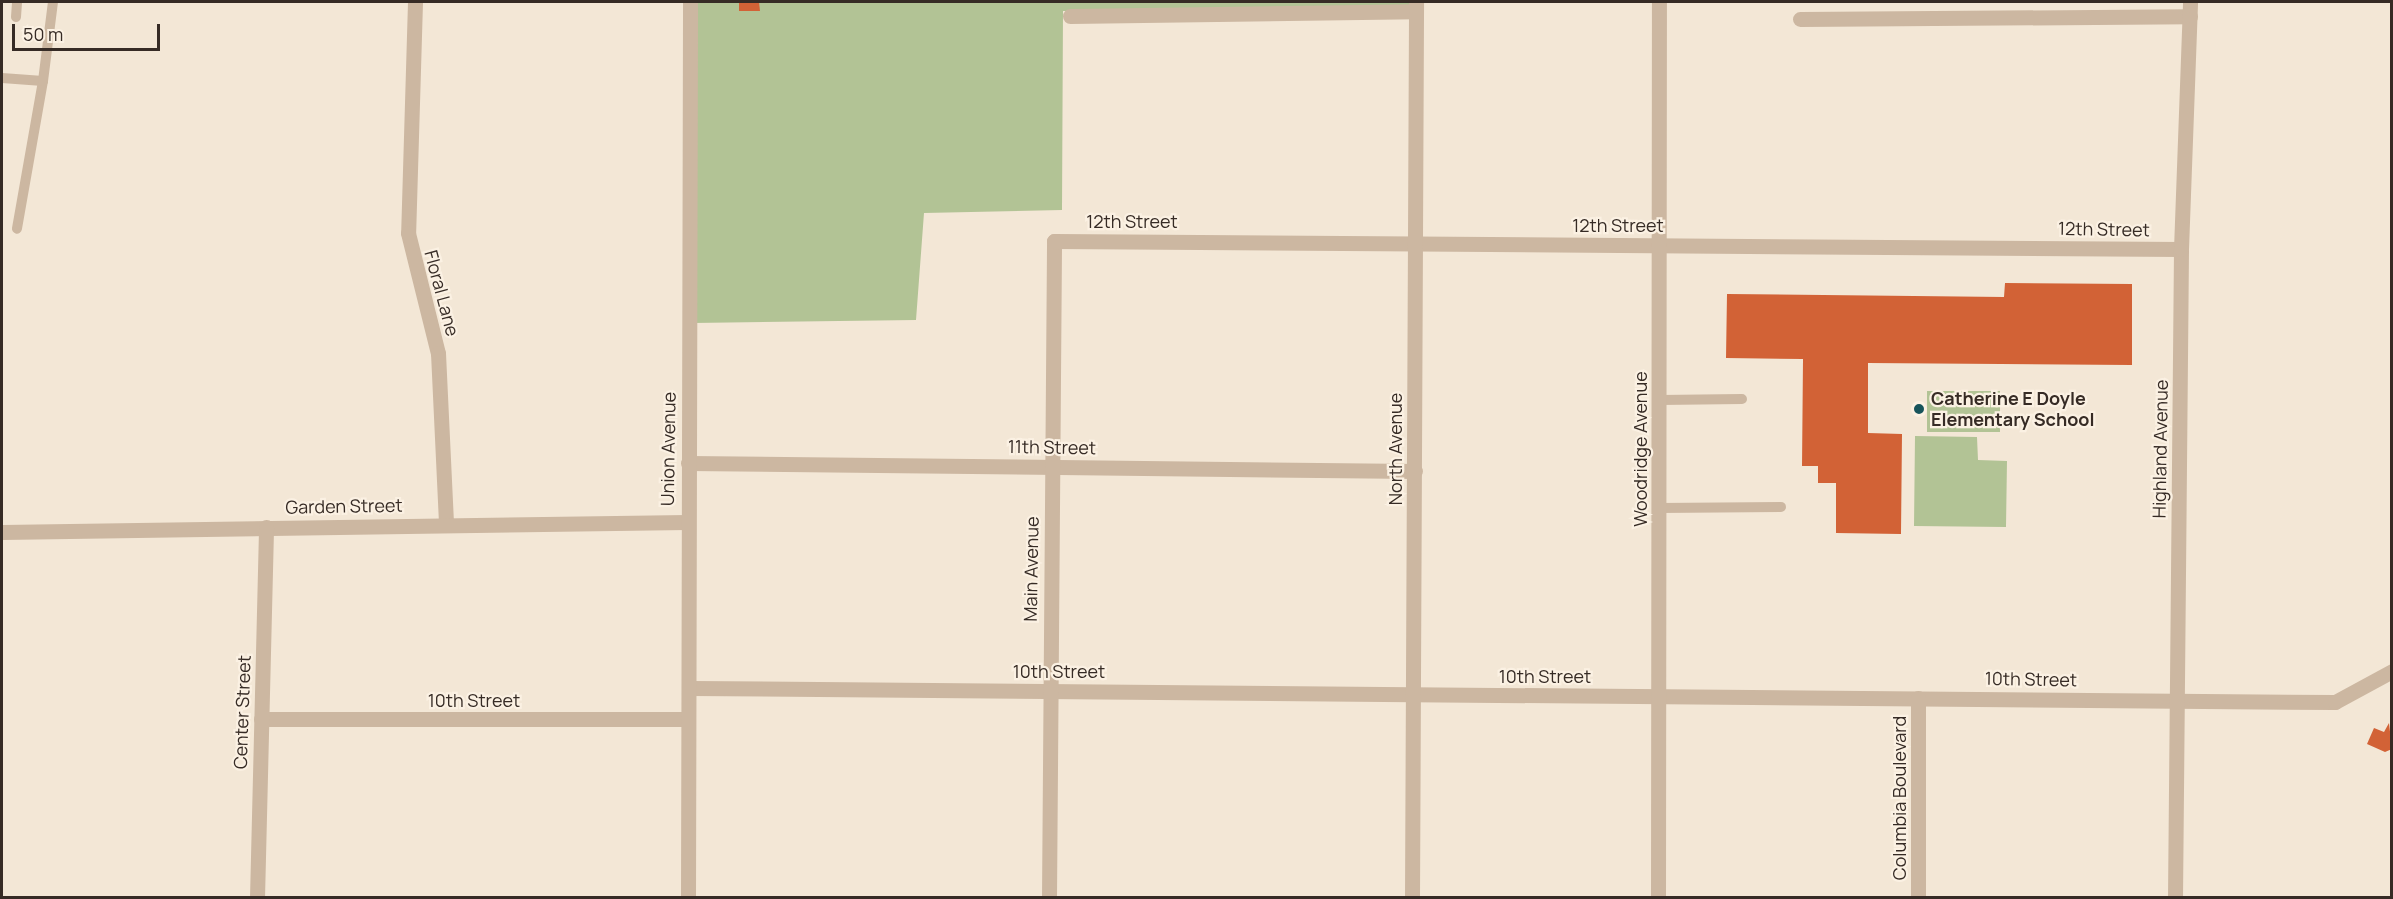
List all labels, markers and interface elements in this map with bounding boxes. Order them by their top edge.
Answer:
scale bar [15,12,164,50]
text: 50 m [23,22,63,46]
street label: 12th Street [1086,210,1178,232]
street label: 12th Street [1572,214,1664,236]
street label: 12th Street [2058,217,2150,241]
street label: Floral Lane [420,248,464,338]
street label: Woodridge Avenue [1629,371,1651,527]
street label: Highland Avenue [2148,380,2172,518]
place label: Catherine E Doyle Elementary School [1931,388,2094,430]
street label: Union Avenue [656,392,680,506]
street label: North Avenue [1384,393,1406,505]
marker: Catherine E Doyle Elementary School [1912,402,1926,416]
street label: 11th Street [1008,435,1096,459]
street label: Garden Street [285,494,403,518]
street label: Main Avenue [1019,516,1043,622]
street label: Center Street [229,655,255,769]
street label: 10th Street [1013,660,1105,682]
street label: 10th Street [1499,665,1591,687]
street label: 10th Street [1985,667,2077,691]
street label: 10th Street [428,689,520,711]
street label: Columbia Boulevard [1888,716,1910,880]

